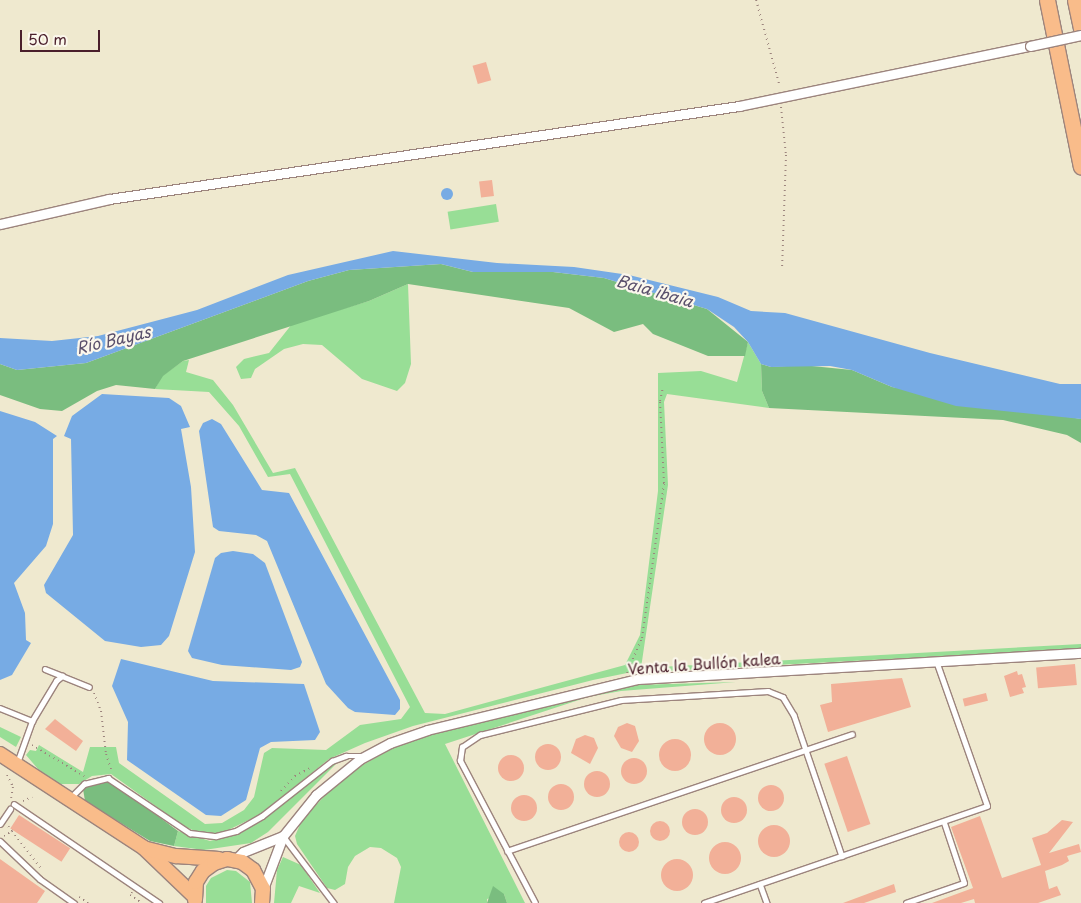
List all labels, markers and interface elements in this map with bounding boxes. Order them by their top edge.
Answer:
scale bar [22,20,102,52]
text: 50 m [28,27,67,50]
water label: Baia ibaia [615,270,695,310]
water label: Río Bayas [73,321,153,357]
street label: Venta la Bullón kalea [626,649,782,677]

